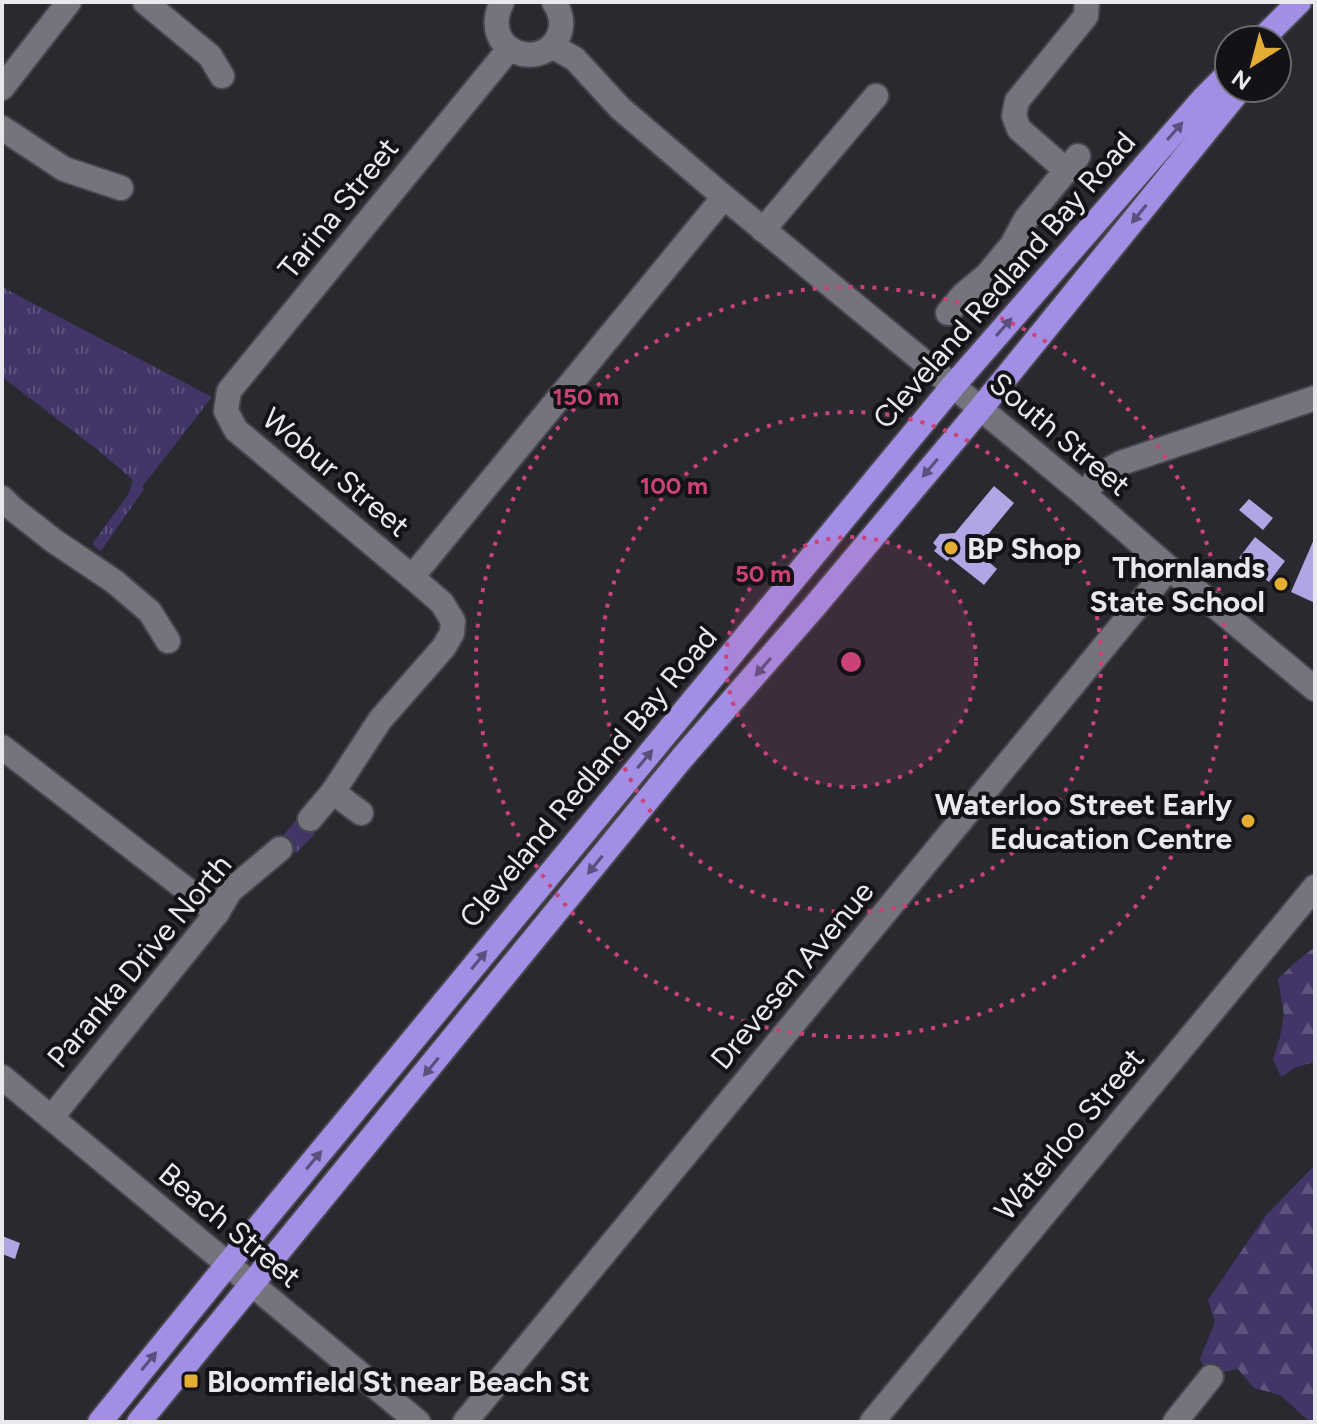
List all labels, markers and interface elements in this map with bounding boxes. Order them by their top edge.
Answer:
north arrow [1213,24,1293,104]
text: N [1227,64,1256,96]
one-way arrow [1166,121,1183,141]
street label: Cleveland Redland Bay Road [865,124,1143,436]
street label: Tarina Street [270,130,406,286]
one-way arrow [1131,203,1148,223]
one-way arrow [995,317,1012,337]
street label: South Street [982,365,1138,503]
text: 150 m [553,382,619,411]
street label: Wobur Street [255,400,417,544]
one-way arrow [922,458,939,478]
text: 100 m [640,471,708,500]
place label: BP Shop [967,530,1081,567]
marker: BP Shop [942,539,960,557]
place label: Thornlands State School [1090,549,1265,620]
text: 50 m [735,559,791,588]
marker: Thornlands State School [1272,575,1290,593]
street label: Cleveland Redland Bay Road [451,619,725,935]
centre of rings [837,648,865,676]
one-way arrow [754,657,772,676]
one-way arrow [636,749,653,769]
place label: Waterloo Street Early Education Centre [935,786,1233,857]
marker: Waterloo Street Early Education Centre [1239,812,1257,830]
street label: Paranka Drive North [39,847,239,1075]
one-way arrow [587,855,604,875]
street label: Drevesen Avenue [703,873,881,1077]
one-way arrow [470,950,487,970]
street label: Waterloo Street [986,1040,1152,1228]
one-way arrow [423,1057,440,1077]
one-way arrow [305,1150,322,1170]
street label: Beach Street [151,1155,309,1295]
one-way arrow [140,1352,157,1372]
place label: Bloomfield St near Beach St [207,1363,590,1400]
marker: Bloomfield St near Beach St [182,1372,200,1390]

